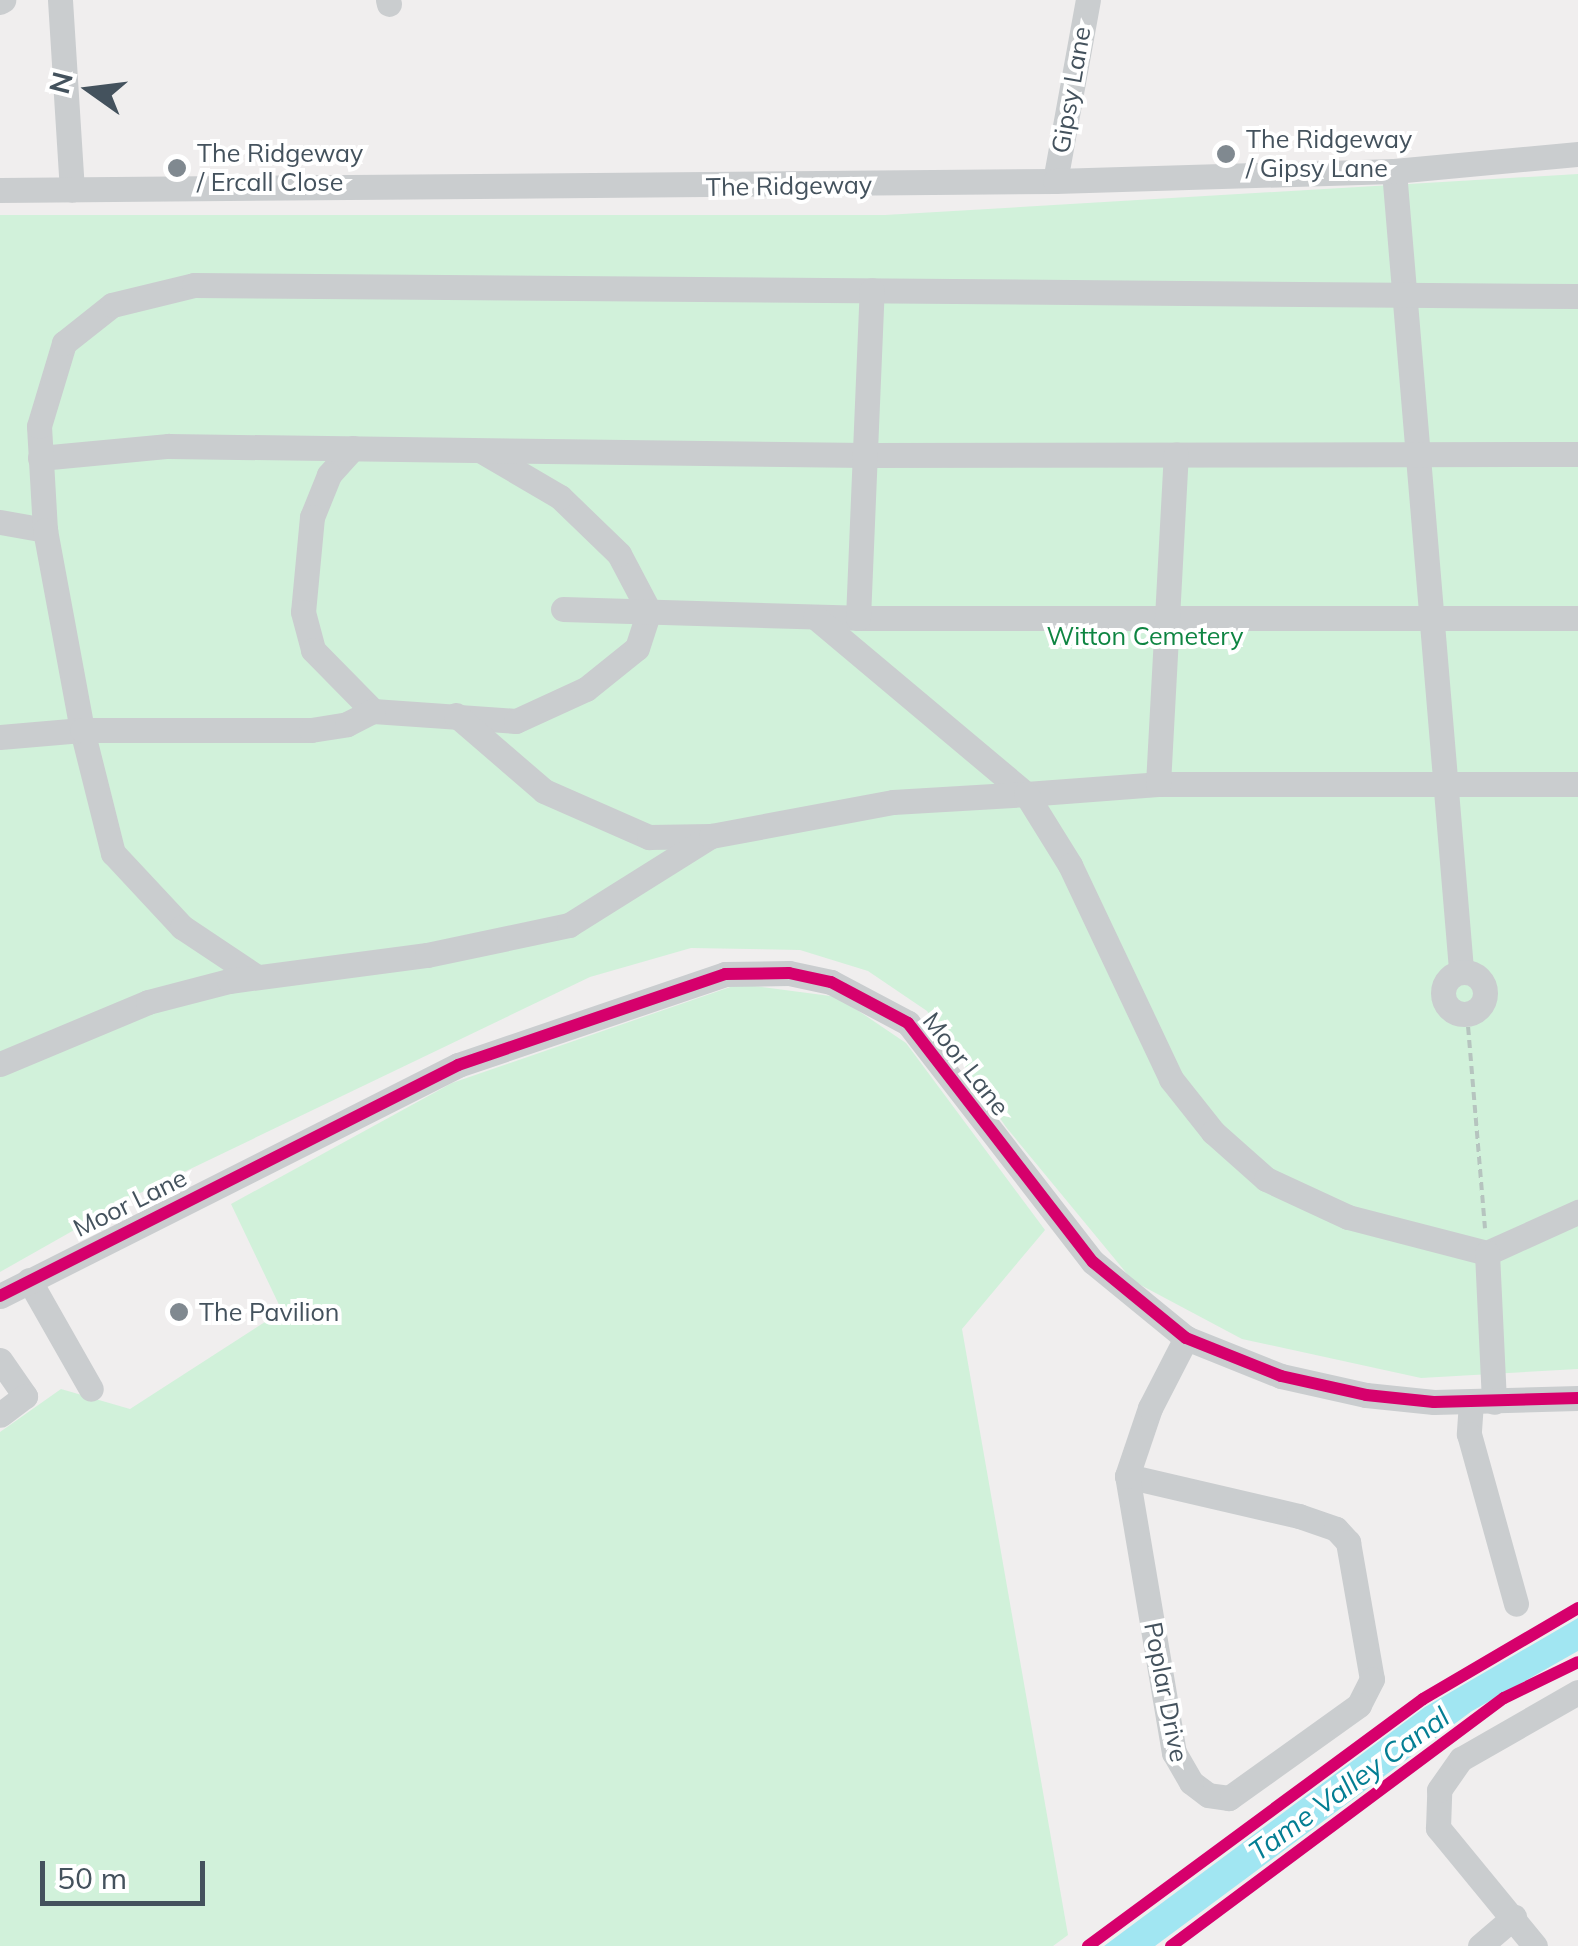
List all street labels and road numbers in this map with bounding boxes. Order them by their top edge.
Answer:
street label: Gipsy Lane [1045,24,1097,156]
street label: The Ridgeway [706,170,872,202]
street label: Moor Lane [916,1007,1016,1121]
street label: Moor Lane [68,1163,192,1243]
street label: Poplar Drive [1138,1619,1194,1765]

